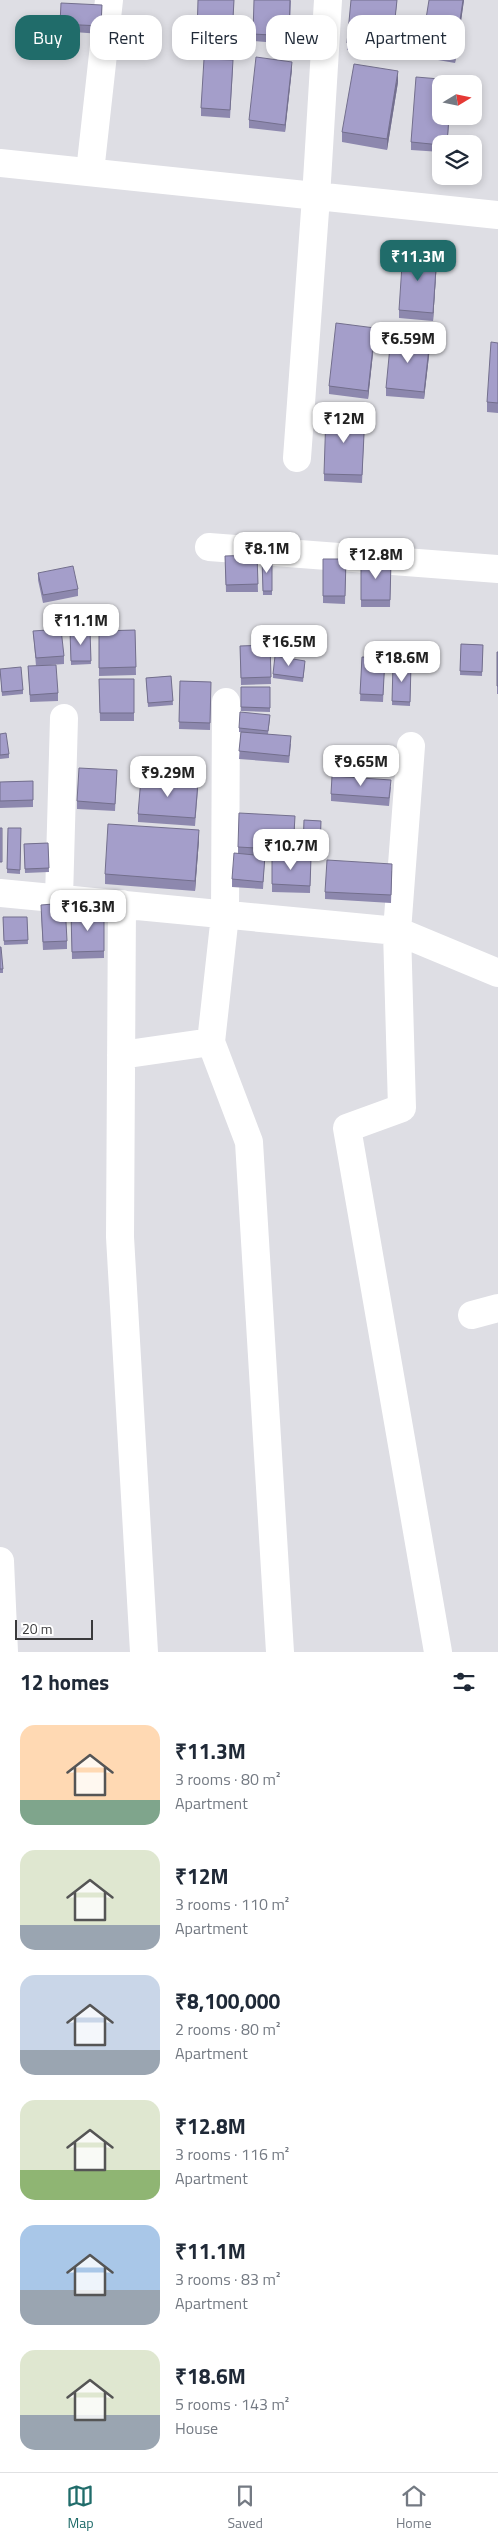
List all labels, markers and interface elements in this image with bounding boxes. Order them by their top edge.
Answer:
chip: Buy [15,15,80,60]
chip: Rent [90,15,162,60]
chip: Filters [172,15,256,60]
chip: New [266,15,337,60]
chip: Apartment [347,15,465,60]
north arrow [432,75,482,125]
map controls [432,75,482,185]
button: layers [432,135,482,185]
pin: ₹11.3M [377,240,459,282]
text: ₹11.3M [391,244,445,268]
pin: ₹6.59M [367,322,449,364]
text: ₹6.59M [381,326,435,350]
pin: ₹12M [314,402,374,444]
text: ₹12M [324,406,364,430]
pin: ₹8.1M [232,532,302,574]
text: ₹8.1M [245,536,289,560]
pin: ₹12.8M [335,538,417,580]
text: ₹12.8M [349,542,403,566]
pin: ₹11.1M [40,604,122,646]
text: ₹11.1M [54,608,108,632]
pin: ₹16.5M [248,624,330,667]
text: ₹16.5M [262,629,316,653]
pin: ₹18.6M [361,640,443,683]
text: ₹18.6M [375,645,429,669]
pin: ₹9.65M [320,744,402,787]
text: ₹9.65M [334,749,388,773]
pin: ₹9.29M [127,756,209,798]
text: ₹9.29M [141,760,195,784]
pin: ₹10.7M [250,828,332,871]
text: ₹10.7M [264,833,318,857]
pin: ₹16.3M [47,890,129,932]
text: ₹16.3M [61,894,115,918]
scale bar [15,1617,92,1640]
text: 20 m [22,1618,52,1639]
text: 12 homes [20,1666,109,1698]
icon: filters [450,1668,478,1696]
text: ₹11.3M [175,1735,246,1767]
icon: home [60,1745,120,1805]
text: 3 rooms · 80 m² [175,1767,280,1791]
text: Apartment [175,1791,248,1815]
text: ₹12M [175,1860,229,1892]
icon: home [60,1870,120,1930]
text: 3 rooms · 110 m² [175,1892,289,1916]
text: Apartment [175,1916,248,1940]
text: ₹8,100,000 [175,1985,280,2017]
icon: home [60,1995,120,2055]
text: 2 rooms · 80 m² [175,2017,280,2041]
text: Apartment [175,2041,248,2065]
text: ₹12.8M [175,2110,246,2142]
icon: home [60,2120,120,2180]
text: 3 rooms · 116 m² [175,2142,289,2166]
text: Apartment [175,2166,248,2190]
text: ₹11.1M [175,2235,246,2267]
icon: home [60,2245,120,2305]
text: 3 rooms · 83 m² [175,2267,280,2291]
text: Apartment [175,2291,248,2315]
text: ₹18.6M [175,2360,246,2392]
icon: home [60,2370,120,2430]
text: 5 rooms · 143 m² [175,2392,289,2416]
text: House [175,2416,218,2440]
tab: Map [66,2482,94,2533]
tab: Saved [227,2482,263,2533]
tab: Home [396,2482,432,2533]

